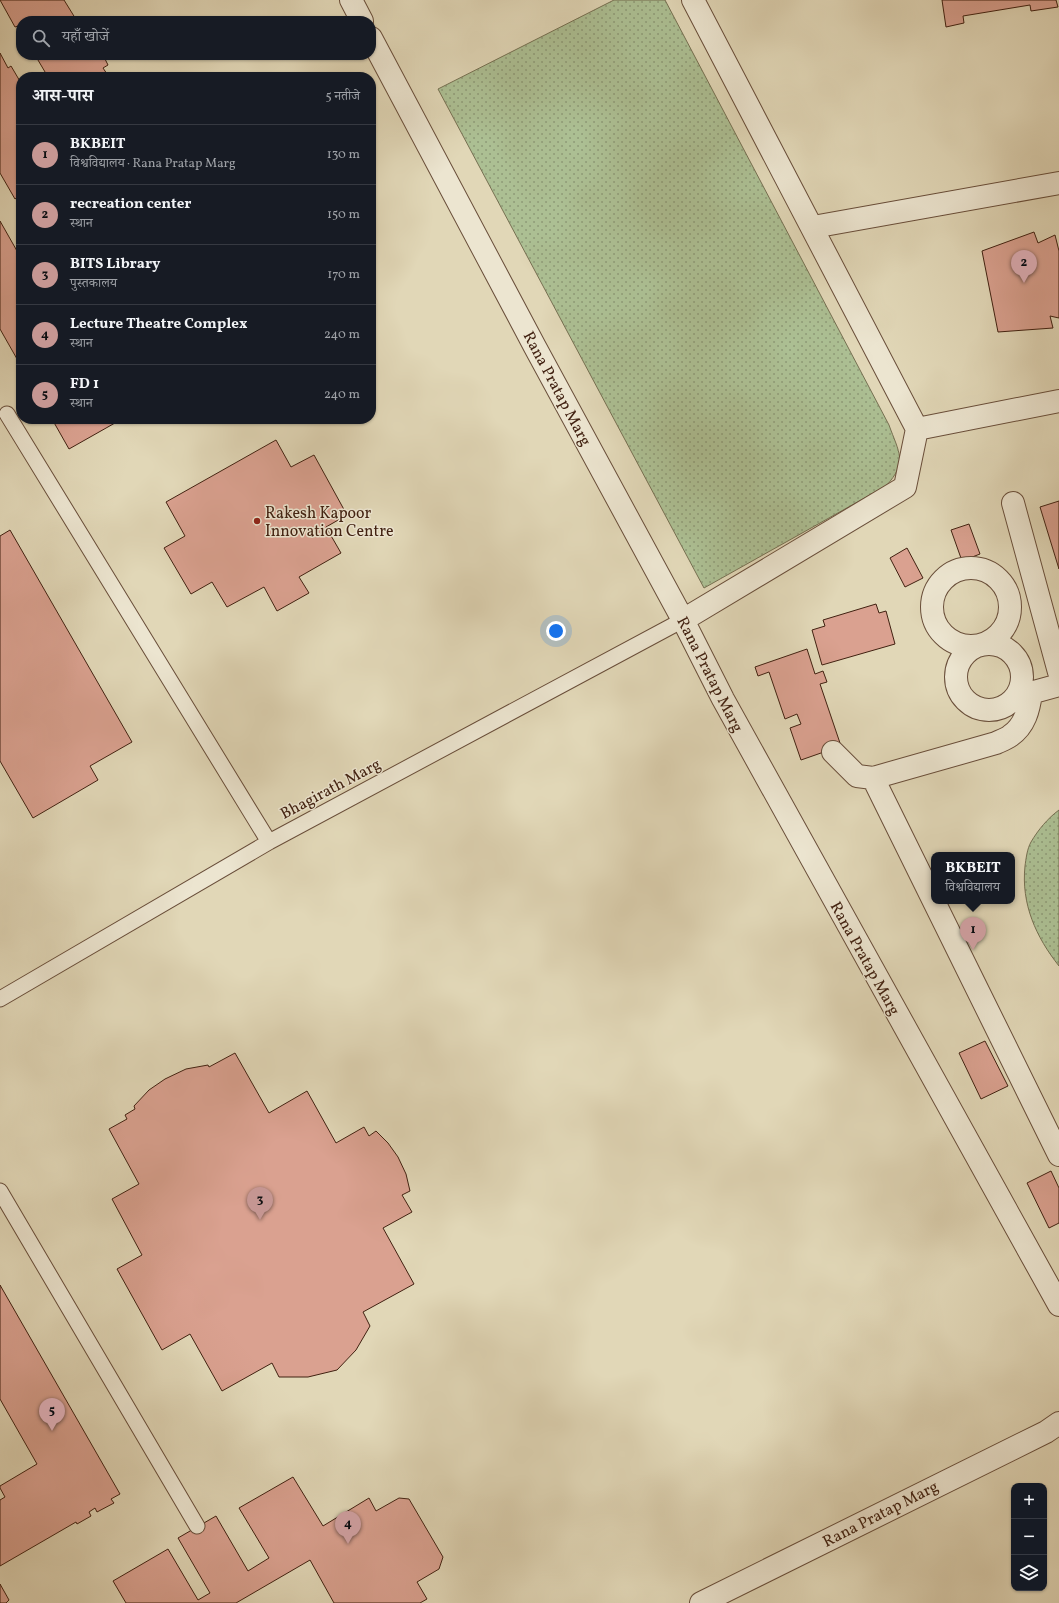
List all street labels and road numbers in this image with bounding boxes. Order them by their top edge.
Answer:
street label: Rana Pratap Marg [517,328,596,450]
street label: Rana Pratap Marg [671,613,748,737]
street label: Bhagirath Marg [277,754,385,826]
street label: Rana Pratap Marg [824,898,905,1020]
street label: Rana Pratap Marg [819,1476,943,1553]

